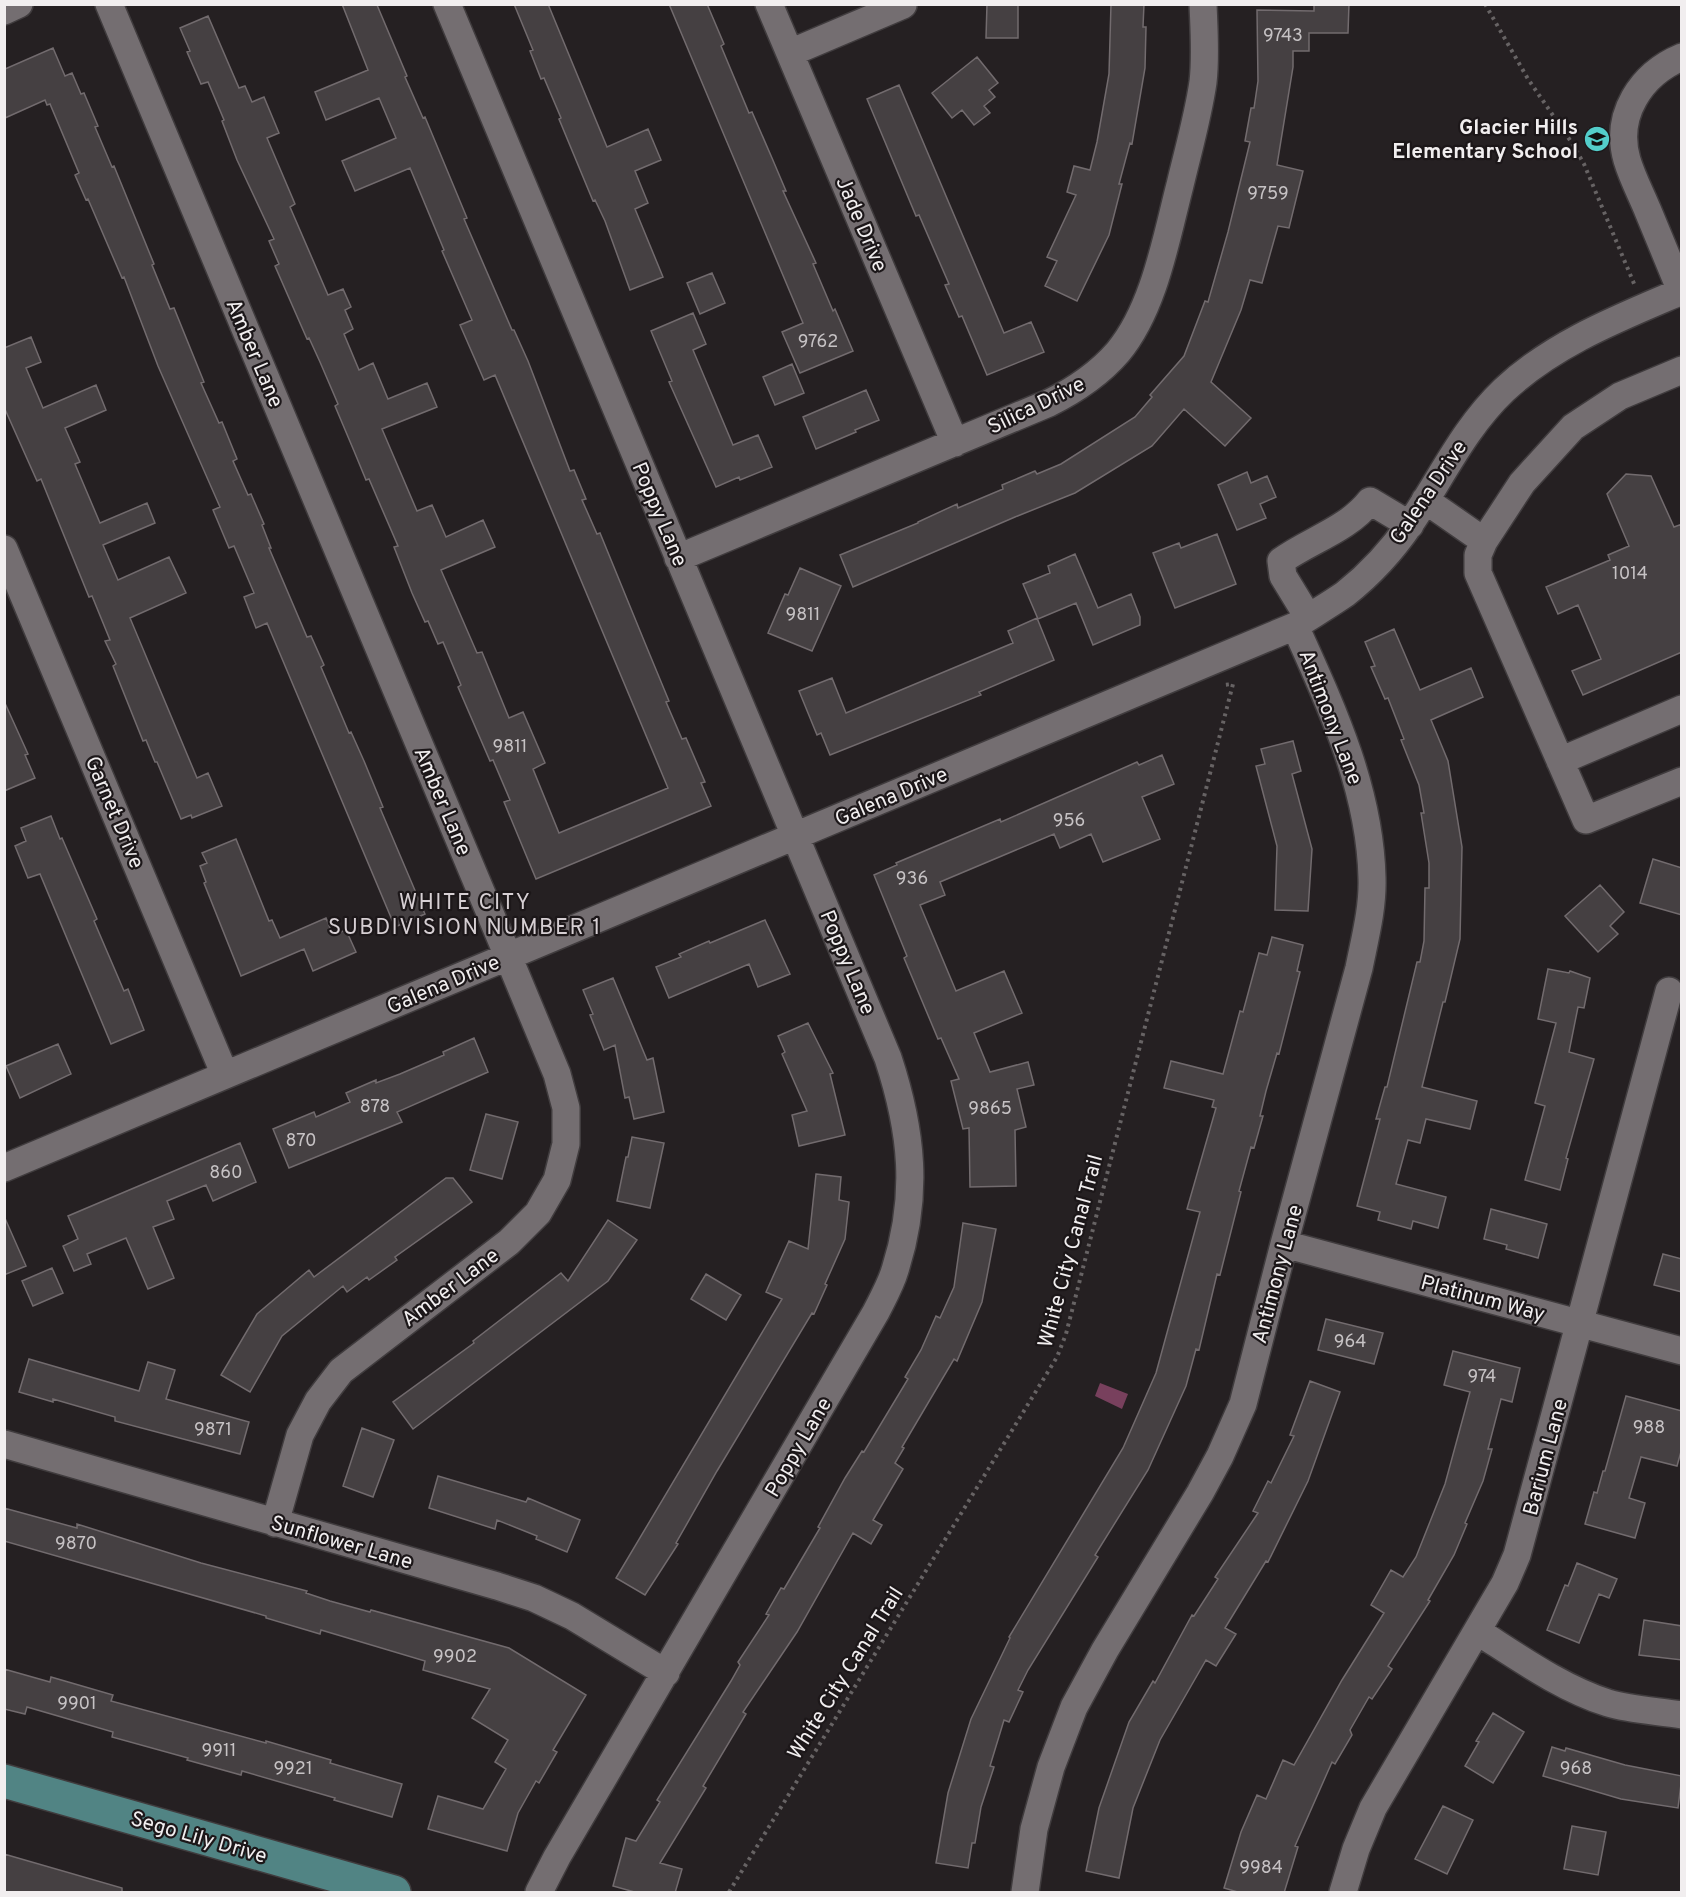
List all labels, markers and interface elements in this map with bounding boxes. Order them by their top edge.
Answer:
house number: 9743 [1263,25,1303,48]
place label: Glacier Hills Elementary School [1392,115,1578,166]
school or university icon: Glacier Hills Elementary School [1582,124,1612,154]
street label: Jade Drive [829,173,893,276]
house number: 9759 [1247,183,1289,206]
street label: Amber Lane [219,295,289,412]
house number: 9762 [798,331,838,354]
street label: Silica Drive [984,371,1090,441]
street label: Galena Drive [1384,435,1474,550]
street label: Poppy Lane [625,458,693,571]
house number: 1014 [1612,563,1648,586]
house number: 9811 [785,604,821,627]
street label: Antimony Lane [1291,646,1368,789]
house number: 9811 [492,736,528,759]
street label: Amber Lane [407,743,477,860]
street label: Garnet Drive [78,752,149,873]
street label: Galena Drive [831,761,952,833]
house number: 956 [1053,810,1085,833]
house number: 936 [896,868,928,891]
district label: WHITE CITY SUBDIVISION NUMBER 1 [328,890,602,942]
street label: Poppy Lane [813,906,881,1019]
street label: Galena Drive [383,949,504,1021]
house number: 878 [360,1096,390,1119]
house number: 9865 [968,1098,1012,1121]
house number: 870 [285,1130,317,1153]
street label: White City Canal Trail [1033,1152,1110,1351]
house number: 860 [209,1162,243,1185]
street label: Antimony Lane [1247,1202,1310,1347]
street label: Amber Lane [397,1243,505,1334]
street label: Platinum Way [1417,1270,1548,1329]
house number: 964 [1334,1331,1366,1354]
house number: 974 [1468,1366,1496,1389]
street label: Poppy Lane [760,1393,839,1503]
street label: Barium Lane [1518,1396,1575,1519]
house number: 988 [1633,1417,1665,1440]
house number: 9871 [194,1419,232,1442]
street label: Sunflower Lane [268,1510,416,1577]
house number: 9870 [55,1533,97,1556]
street label: White City Canal Trail [782,1582,910,1765]
house number: 9902 [433,1646,477,1669]
house number: 9901 [57,1693,97,1716]
house number: 9911 [202,1740,236,1763]
house number: 9921 [273,1758,313,1781]
house number: 968 [1560,1758,1592,1781]
street label: Sego Lily Drive [127,1806,270,1871]
house number: 9984 [1239,1857,1283,1880]

